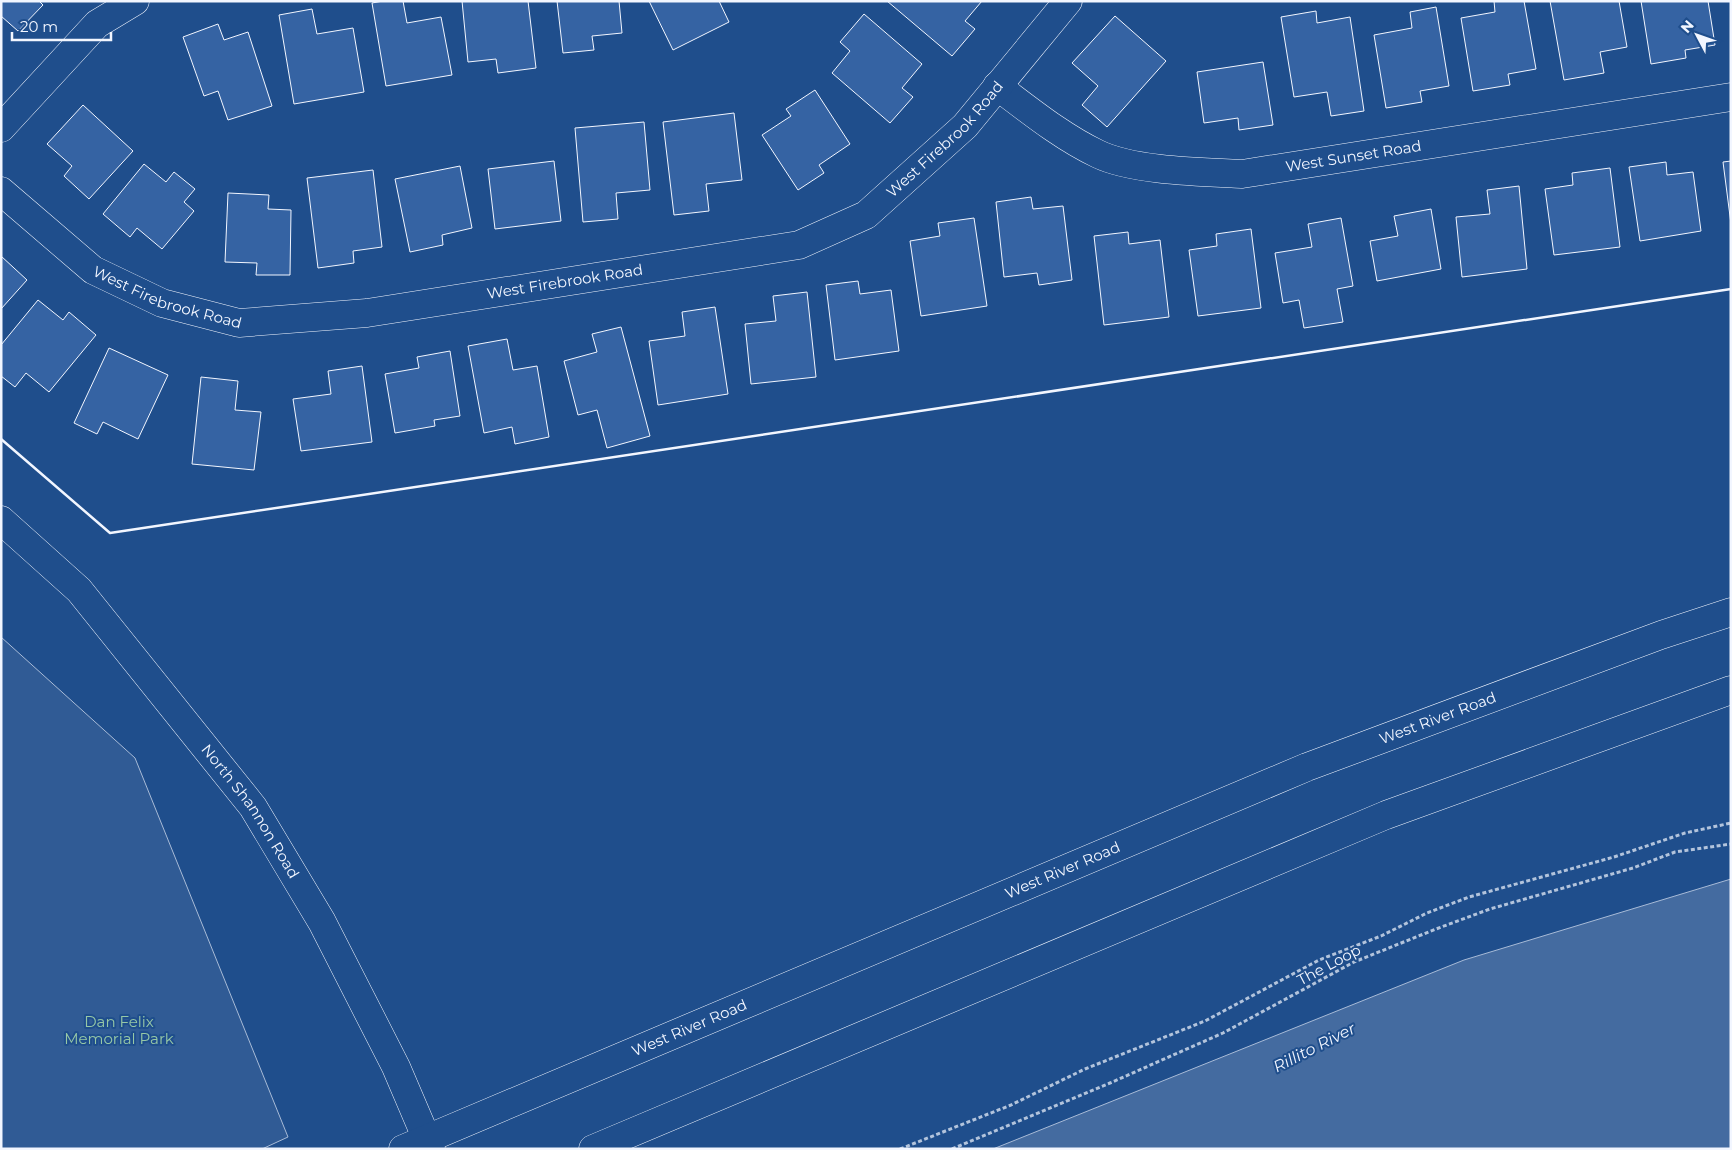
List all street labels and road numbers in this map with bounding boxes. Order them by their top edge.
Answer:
street label: West Firebrook Road [882,77,1007,201]
street label: West Sunset Road [1284,136,1423,176]
street label: West Firebrook Road [485,260,644,303]
street label: West Firebrook Road [90,261,244,332]
street label: West River Road [1377,687,1499,748]
street label: North Shannon Road [197,740,304,882]
street label: West River Road [1002,837,1123,903]
street label: The Loop [1294,940,1364,989]
street label: West River Road [629,995,750,1060]

